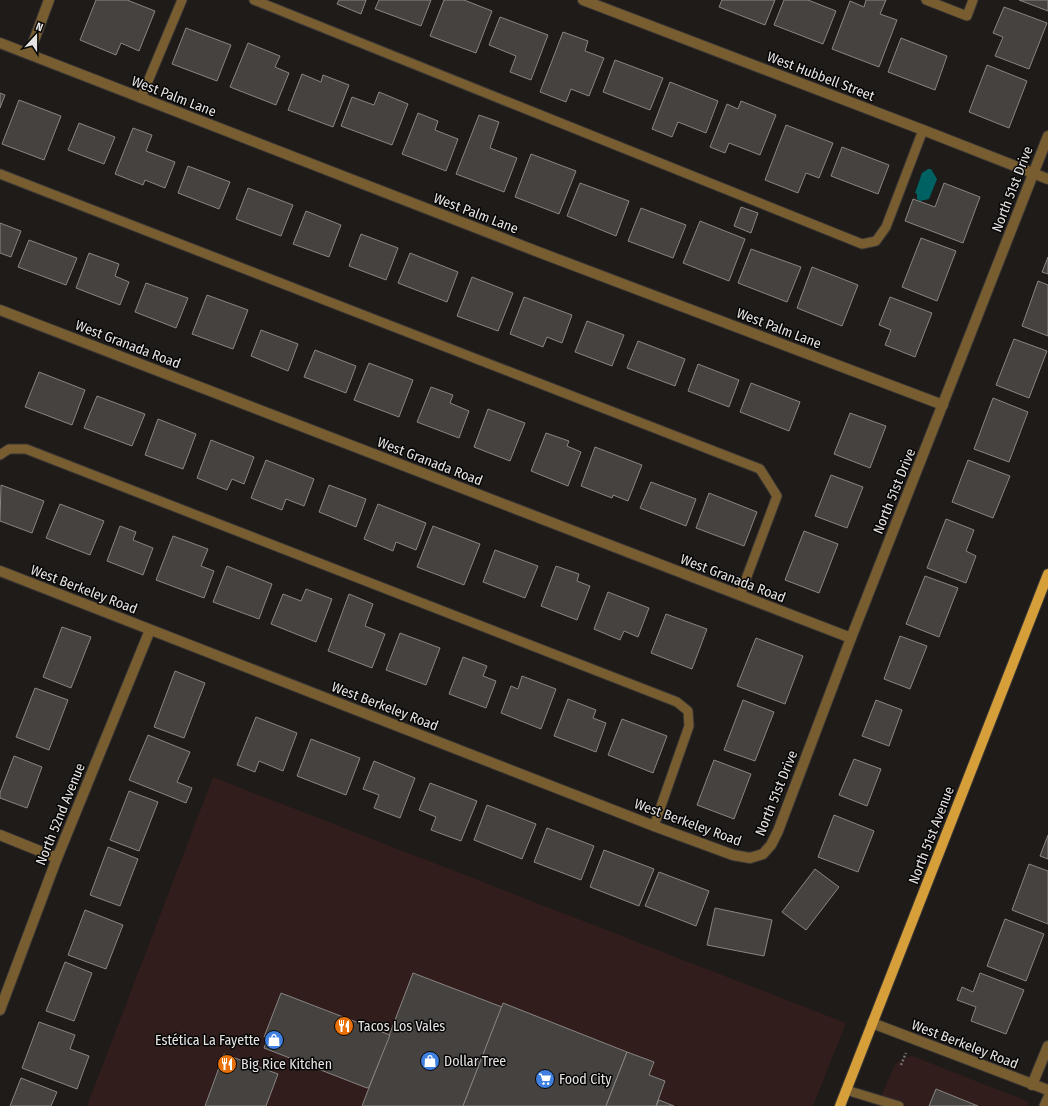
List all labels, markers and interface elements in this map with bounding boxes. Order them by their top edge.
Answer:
north arrow [16,16,56,56]
text: N [34,20,45,34]
street label: West Hubbell Street [765,48,877,105]
street label: West Palm Lane [129,73,219,120]
street label: North 51st Drive [988,144,1037,235]
street label: West Palm Lane [431,190,521,237]
street label: West Palm Lane [734,305,824,352]
street label: West Granada Road [73,317,183,372]
street label: West Granada Road [375,434,485,489]
street label: North 51st Drive [870,446,919,536]
street label: West Granada Road [678,551,788,606]
street label: West Berkeley Road [28,561,140,618]
street label: West Berkeley Road [329,678,441,735]
street label: North 51st Drive [752,748,801,838]
street label: North 52nd Avenue [32,761,89,868]
street label: North 51st Avenue [905,784,958,886]
street label: West Berkeley Road [632,795,744,850]
restaurant icon: Tacos Los Vales [333,1015,355,1037]
street label: West Berkeley Road [909,1016,1021,1073]
place label: Tacos Los Vales [358,1018,445,1035]
shop icon: Estética La Fayette [263,1029,285,1051]
place label: Estética La Fayette [155,1032,260,1049]
shop icon: Dollar Tree [419,1050,441,1072]
restaurant icon: Big Rice Kitchen [216,1053,238,1075]
place label: Dollar Tree [444,1053,506,1070]
place label: Big Rice Kitchen [241,1056,332,1073]
supermarket icon: Food City [534,1068,556,1090]
place label: Food City [559,1071,612,1088]

